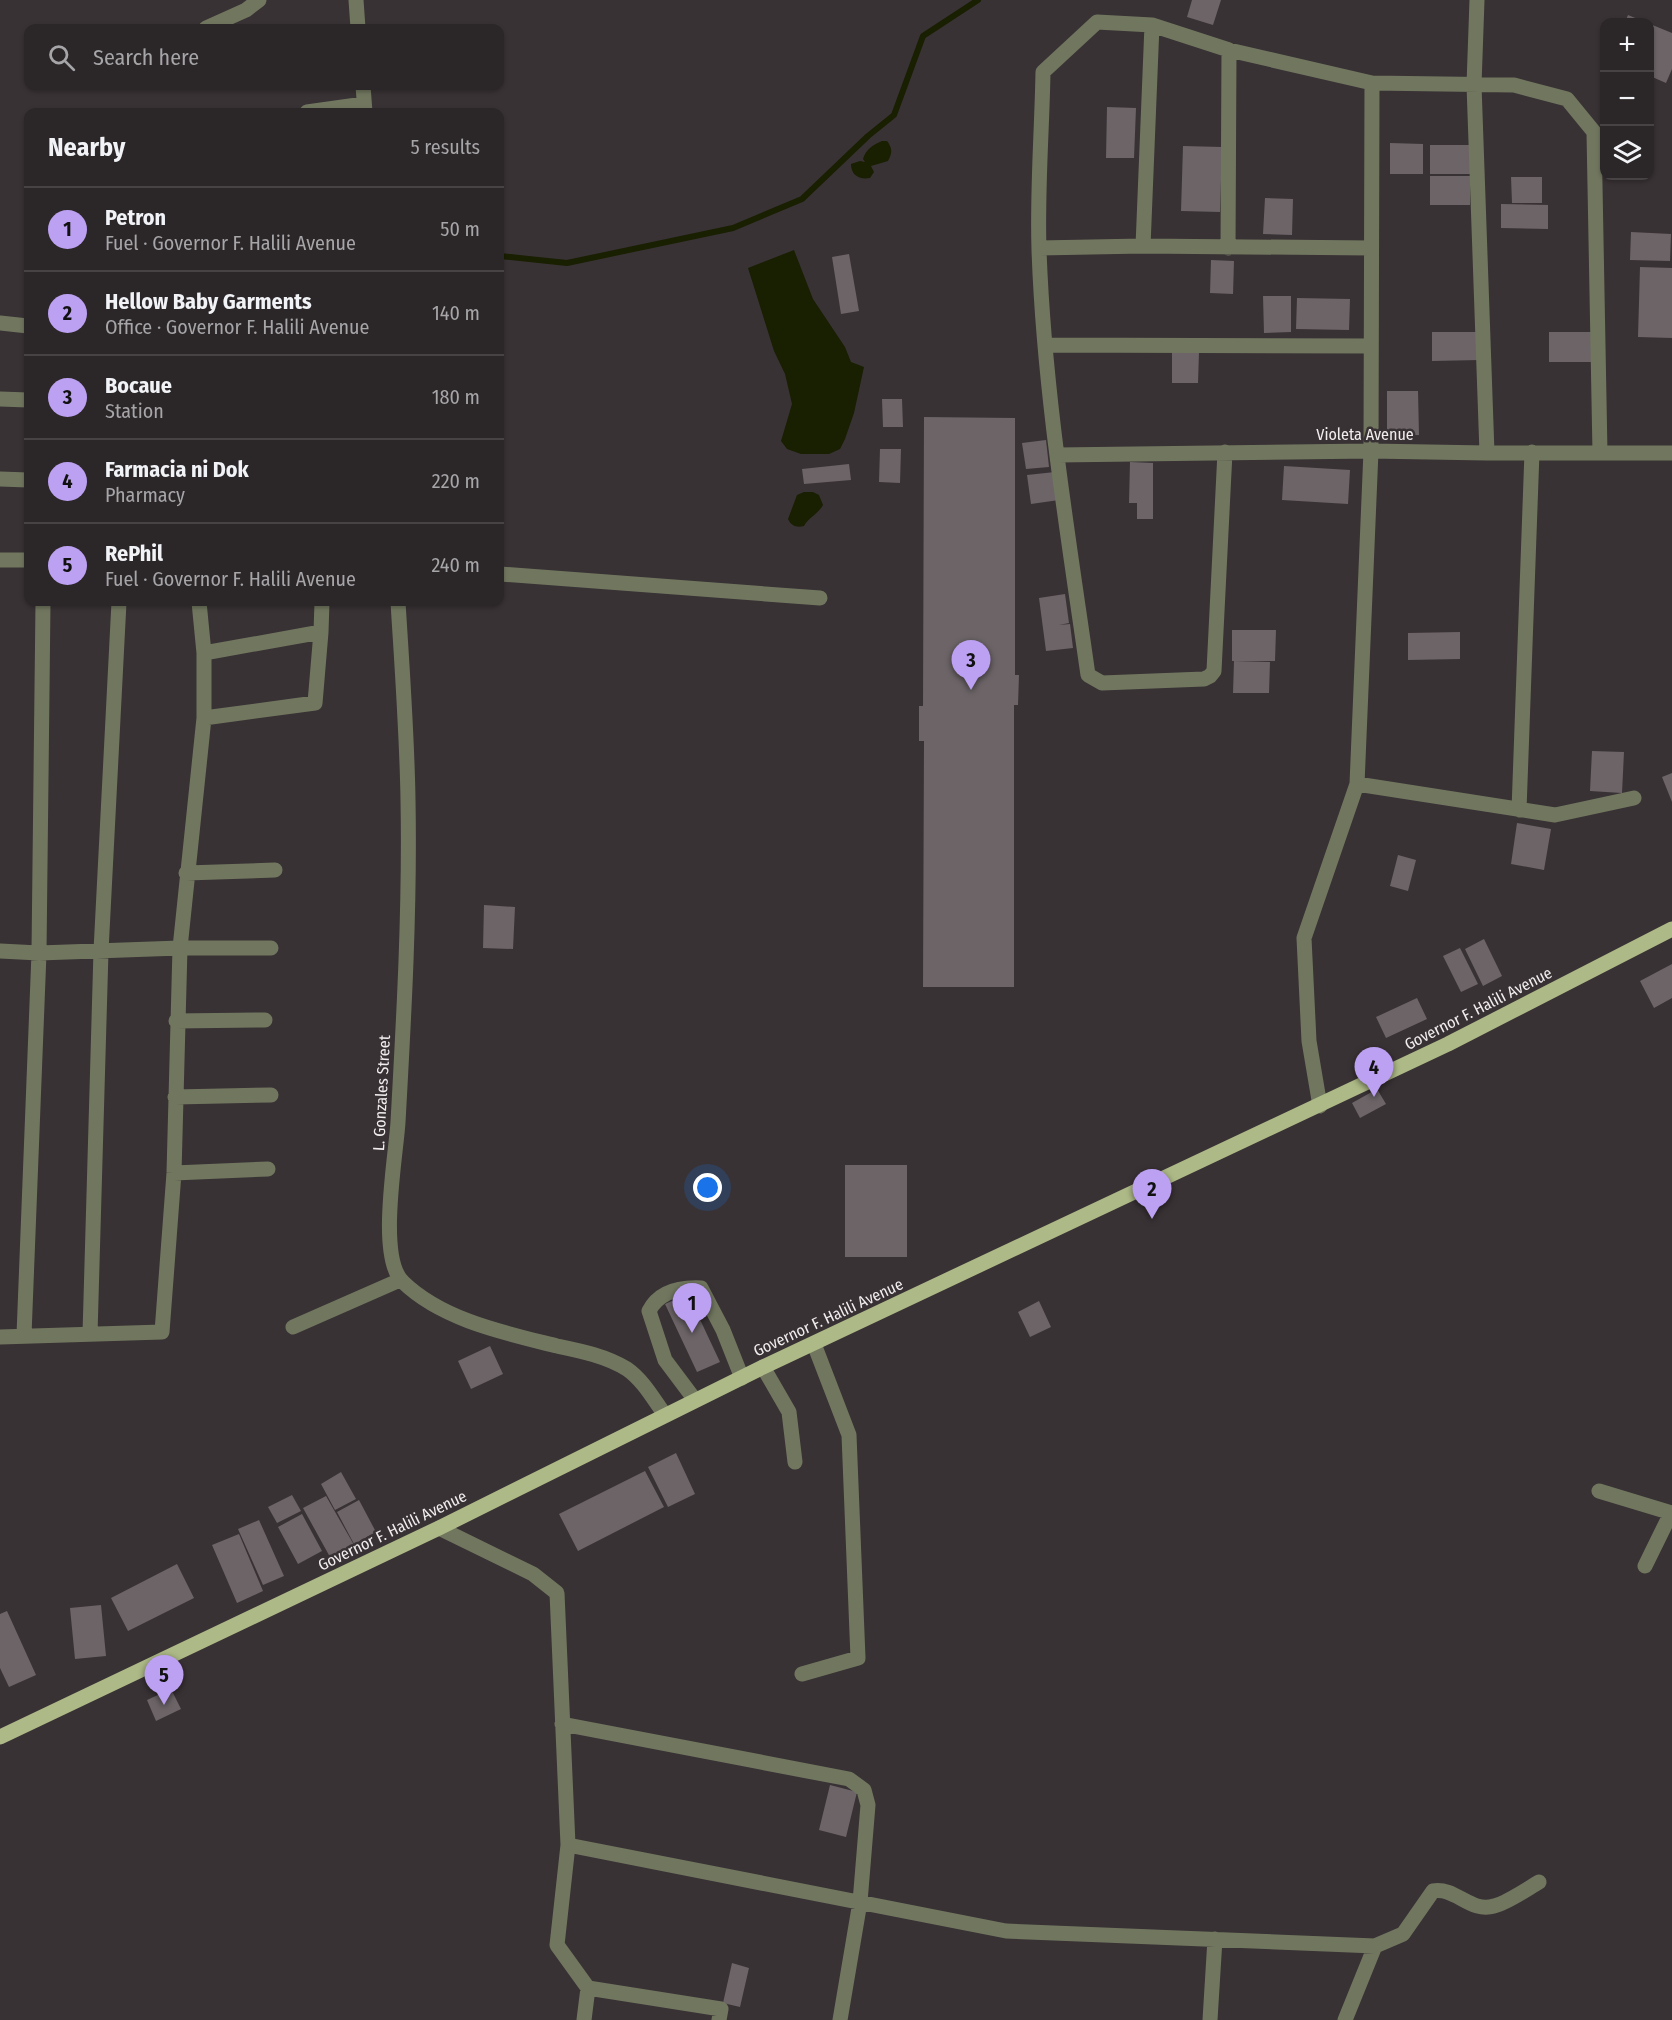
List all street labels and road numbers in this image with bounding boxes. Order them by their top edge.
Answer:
street label: Violeta Avenue [1316,425,1414,444]
street label: Governor F. Halili Avenue [1401,963,1555,1054]
street label: L. Gonzales Street [369,1034,394,1151]
street label: Governor F. Halili Avenue [750,1274,906,1360]
street label: Governor F. Halili Avenue [315,1486,470,1575]

